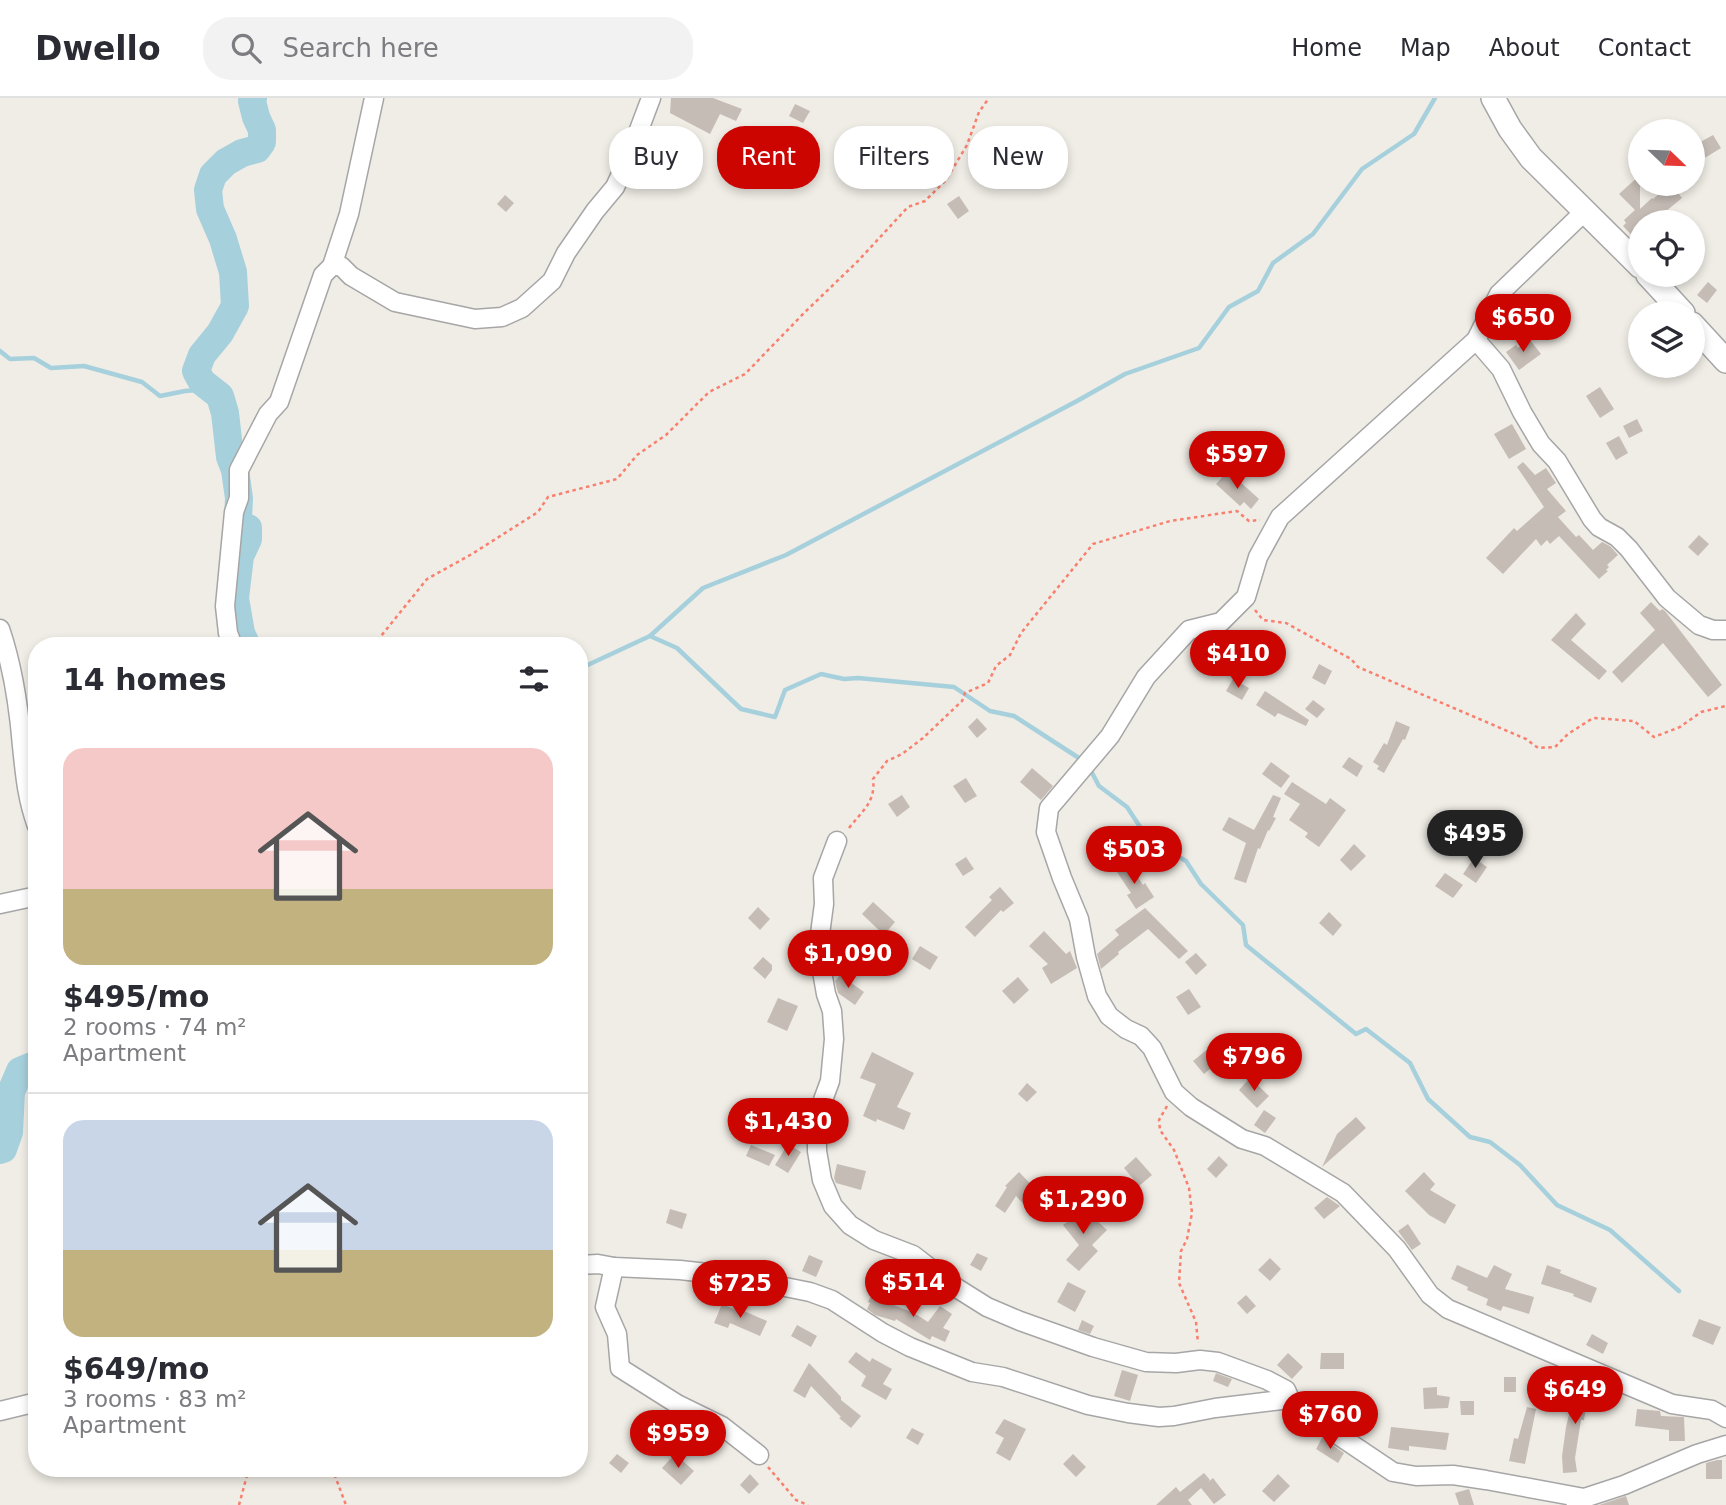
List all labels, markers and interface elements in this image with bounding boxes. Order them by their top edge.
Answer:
search box [203,17,693,80]
text: Dwello [35,29,161,68]
icon: search [227,29,265,67]
text: Search here [283,33,439,63]
text: Home [1291,34,1362,62]
text: Map [1400,34,1451,62]
text: About [1489,34,1560,62]
text: Contact [1598,34,1691,62]
north arrow [1628,119,1704,196]
map controls [1628,119,1705,378]
chip: Buy [609,126,703,189]
chip: Rent [717,126,820,189]
chip: Filters [834,126,954,189]
chip: New [968,126,1068,189]
button: locate [1628,210,1705,287]
pin: $650 [1482,294,1564,354]
button: layers [1628,301,1705,378]
text: $650 [1491,304,1555,330]
pin: $597 [1196,432,1278,491]
text: $597 [1205,441,1269,467]
pin: $410 [1197,630,1279,690]
text: $410 [1206,640,1270,666]
icon: filters [515,660,553,698]
text: 14 homes [63,662,227,697]
icon: home [245,793,371,919]
pin: $495 [1434,810,1516,870]
text: $495 [1443,820,1507,846]
pin: $503 [1093,826,1175,886]
text: $503 [1102,836,1166,862]
pin: $1,090 [791,930,905,990]
text: $1,090 [804,940,892,966]
text: $495/mo [63,979,209,1014]
text: 2 rooms · 74 m² [63,1014,247,1040]
pin: $796 [1213,1034,1295,1093]
text: Apartment [63,1040,186,1066]
text: $796 [1222,1043,1286,1069]
pin: $1,430 [731,1098,845,1158]
text: $1,430 [744,1108,832,1134]
icon: home [245,1165,371,1291]
pin: $1,290 [1026,1176,1140,1236]
text: $1,290 [1039,1186,1127,1212]
pin: $725 [699,1260,781,1320]
pin: $514 [872,1260,954,1319]
text: $514 [881,1269,945,1295]
text: $725 [708,1270,772,1296]
text: $649/mo [63,1351,209,1386]
pin: $649 [1534,1366,1616,1426]
text: $649 [1543,1376,1607,1402]
text: 3 rooms · 83 m² [63,1386,247,1412]
pin: $760 [1289,1392,1371,1451]
text: $760 [1298,1401,1362,1427]
pin: $959 [637,1410,719,1470]
text: Apartment [63,1412,186,1438]
text: $959 [646,1420,710,1446]

